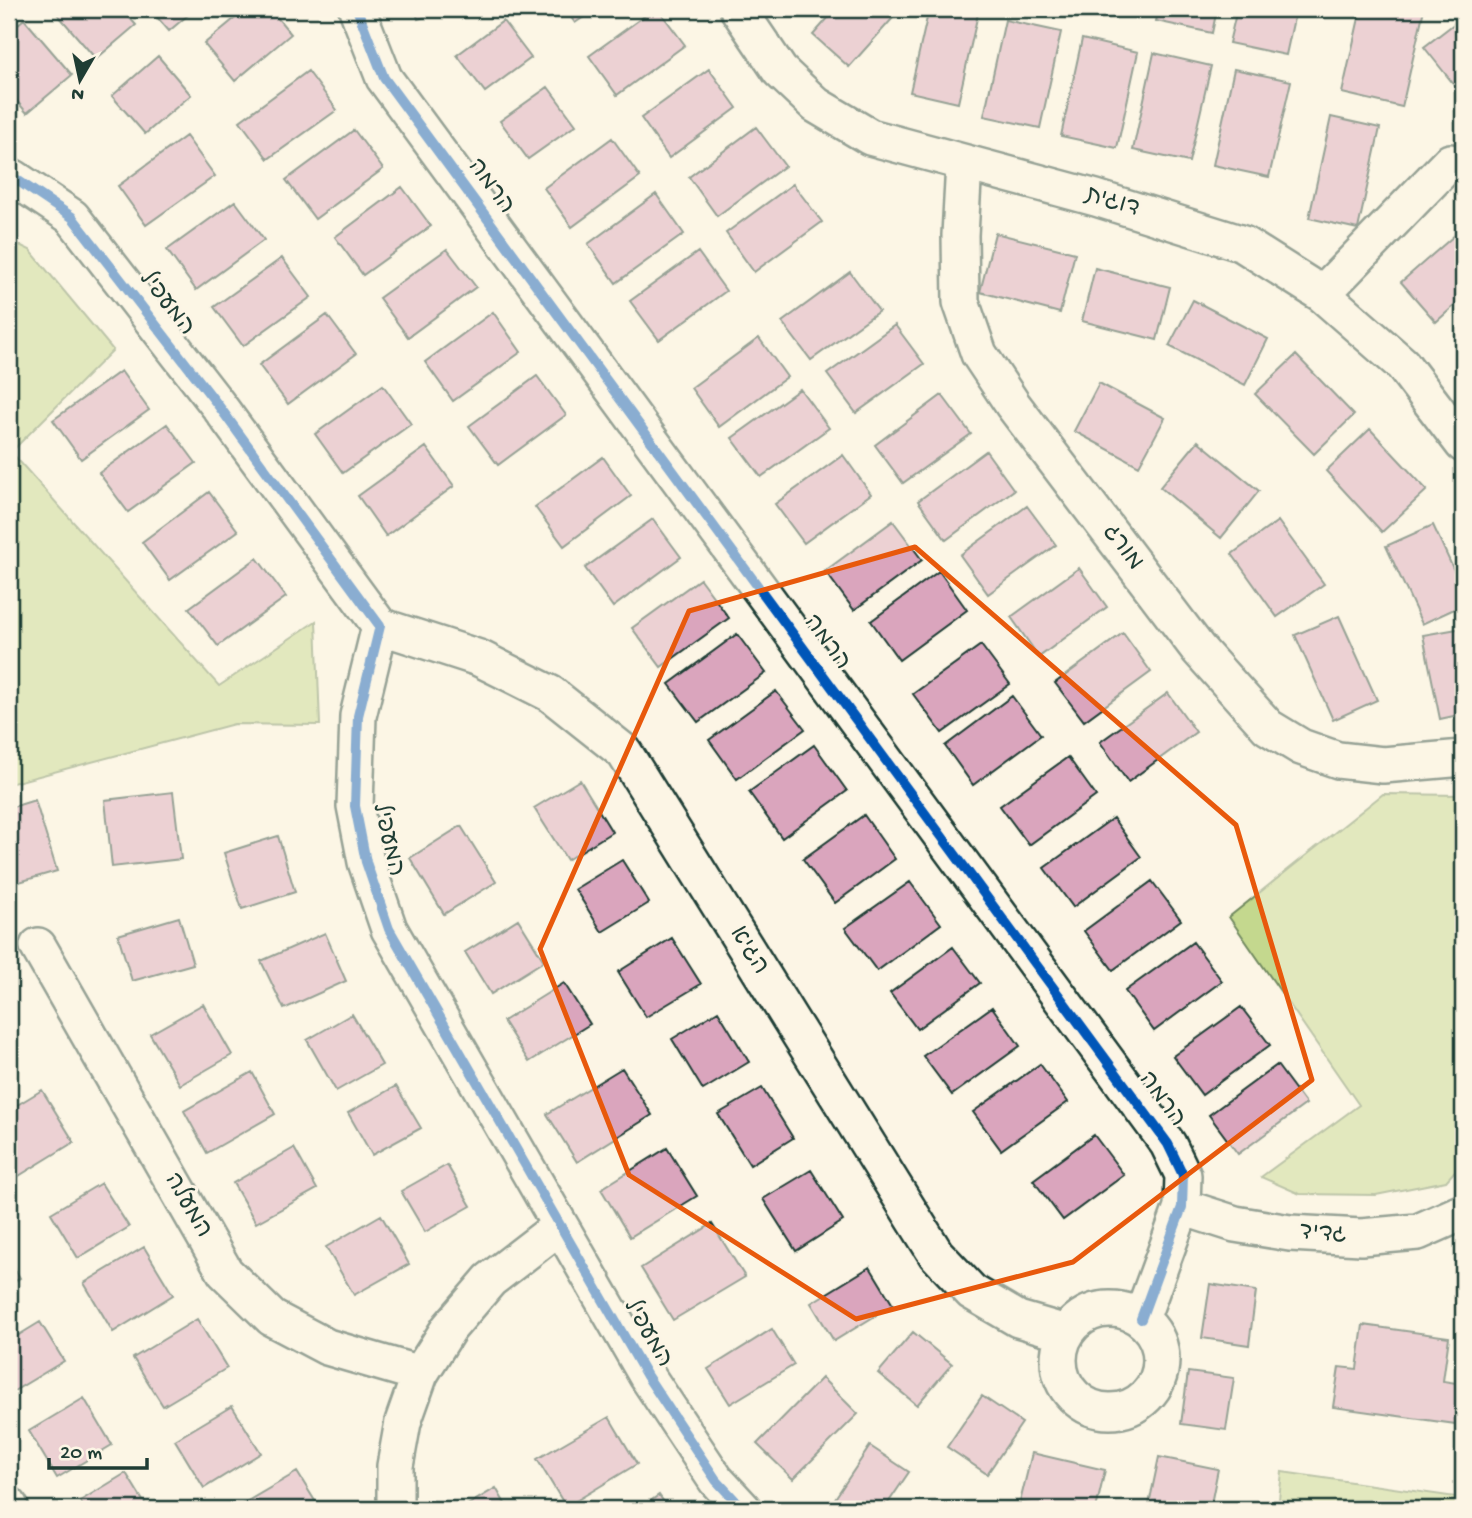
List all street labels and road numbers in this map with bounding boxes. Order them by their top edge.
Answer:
street label: הרמה [460,154,520,220]
street label: דוגית [1080,181,1143,225]
street label: המעפיל [132,265,201,342]
street label: מורג [1095,519,1149,577]
street label: הרמה [796,610,856,676]
street label: המעפיל [365,800,410,880]
street label: הגיא [722,921,774,981]
street label: הרמה [1131,1067,1191,1133]
street label: המעלה [157,1167,219,1244]
street label: גדיד [1298,1219,1348,1251]
street label: המעפיל [616,1294,679,1373]

